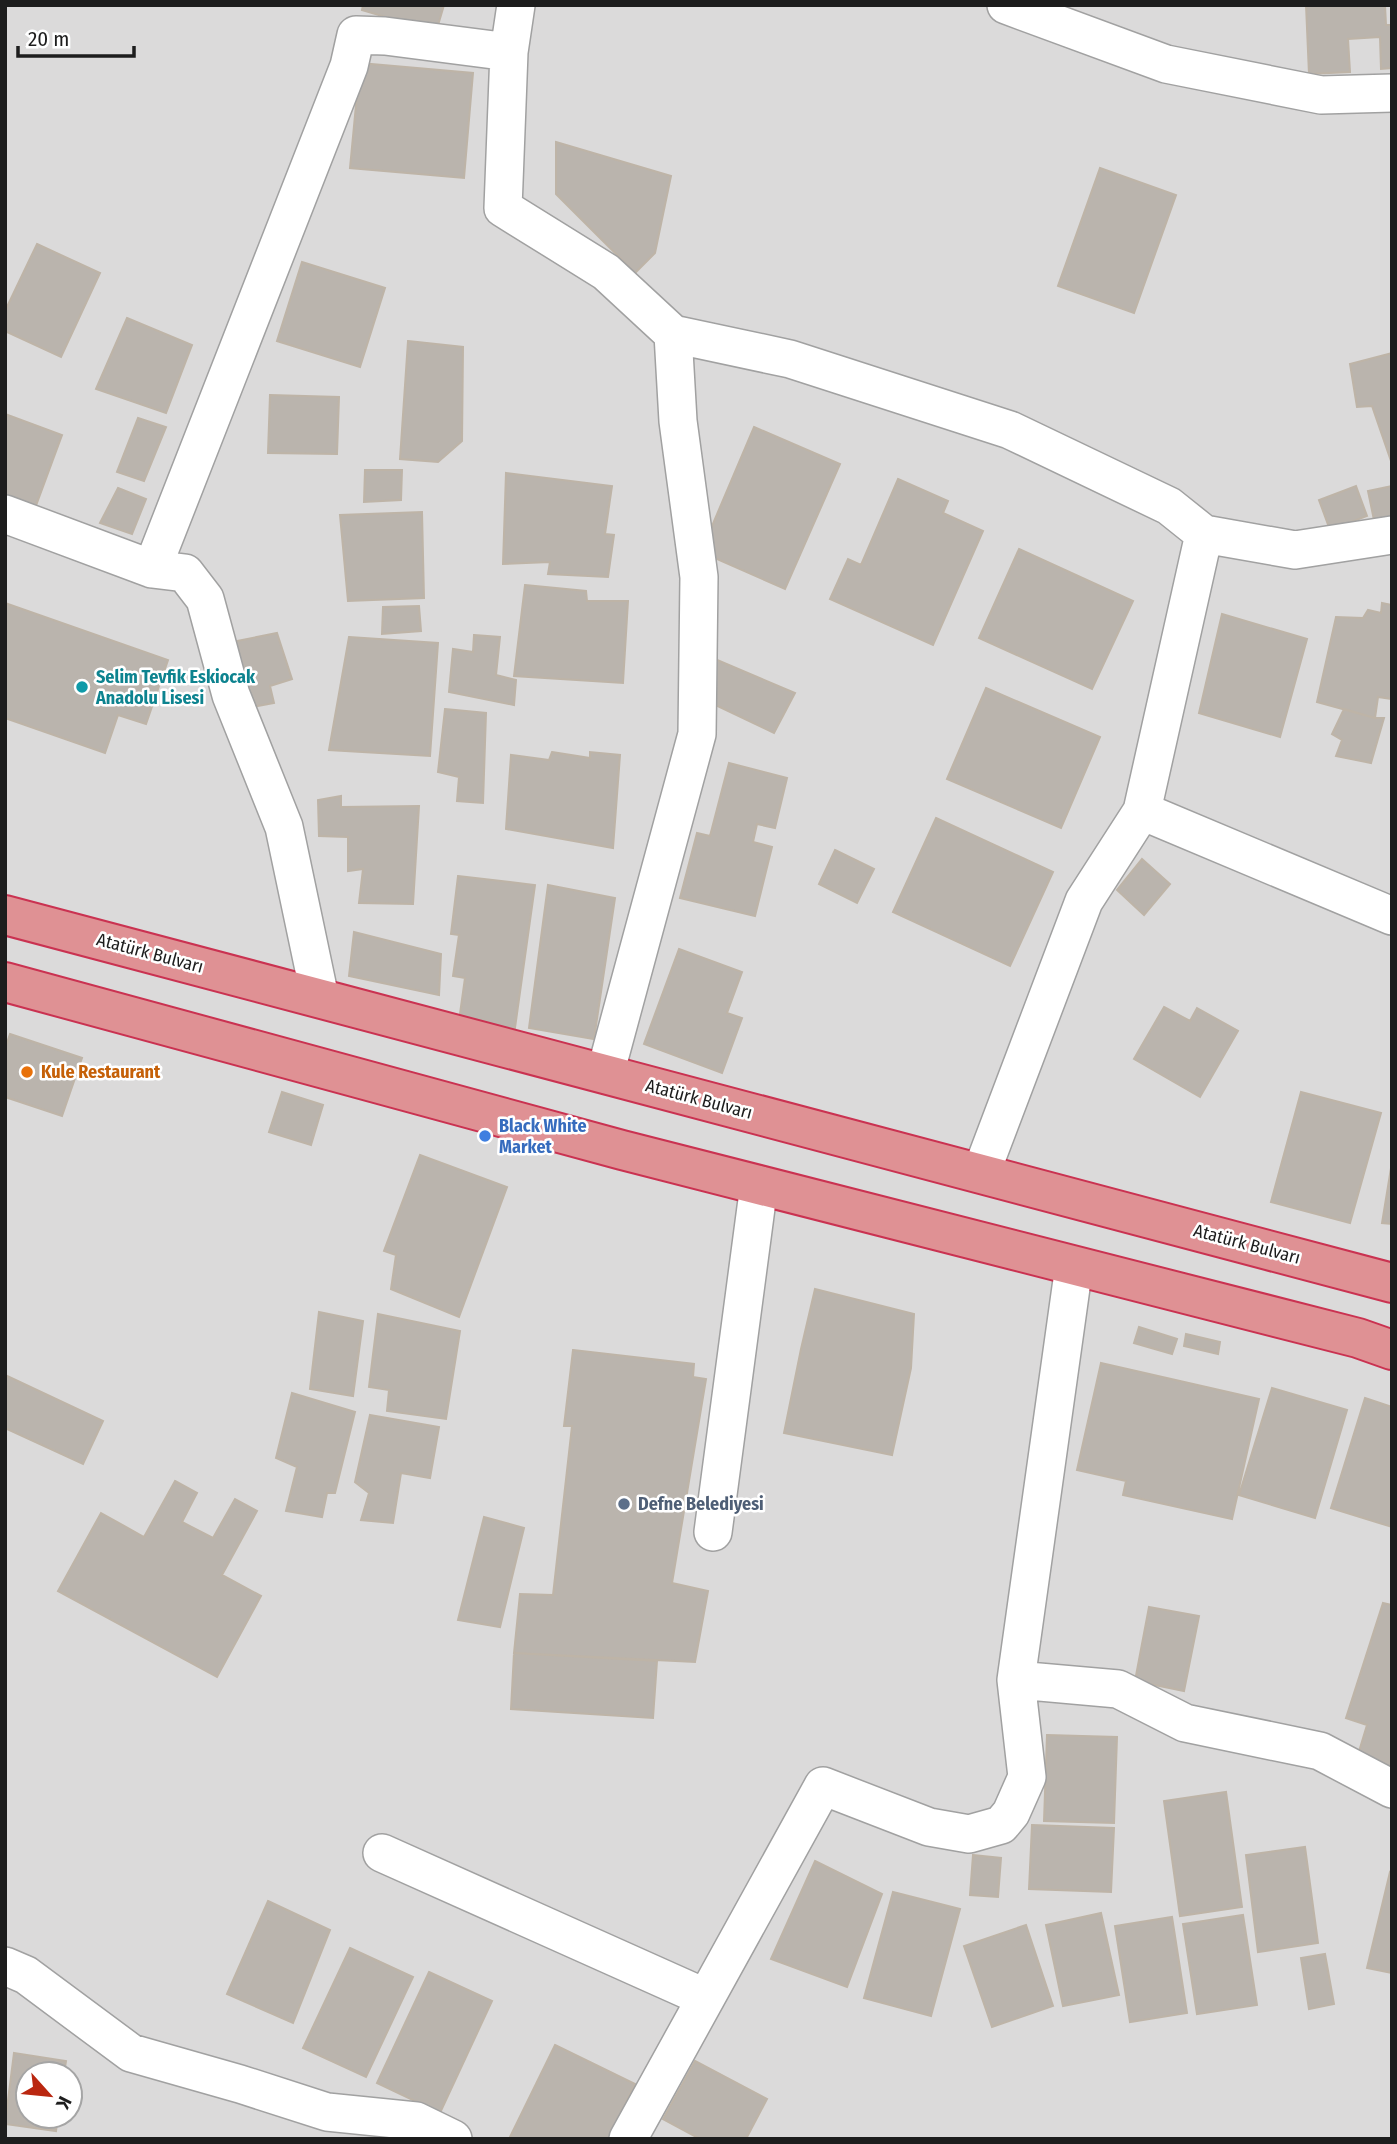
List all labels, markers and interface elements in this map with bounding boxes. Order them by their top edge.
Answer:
scale bar [18,14,133,58]
text: 20 m [28,26,69,52]
place label: Selim Tevfik Eskiocak Anadolu Lisesi [95,666,256,709]
marker: Selim Tevfik Eskiocak Anadolu Lisesi [74,679,90,695]
street label: Atatürk Bulvarı [94,928,206,978]
place label: Kule Restaurant [41,1061,161,1083]
marker: Kule Restaurant [19,1064,35,1080]
street label: Atatürk Bulvarı [643,1074,755,1124]
place label: Black White Market [499,1115,587,1158]
marker: Black White Market [477,1128,493,1144]
street label: Atatürk Bulvarı [1191,1219,1303,1269]
place label: Defne Belediyesi [638,1493,764,1515]
marker: Defne Belediyesi [616,1496,632,1512]
north arrow [14,2060,84,2130]
text: K [51,2092,76,2113]

